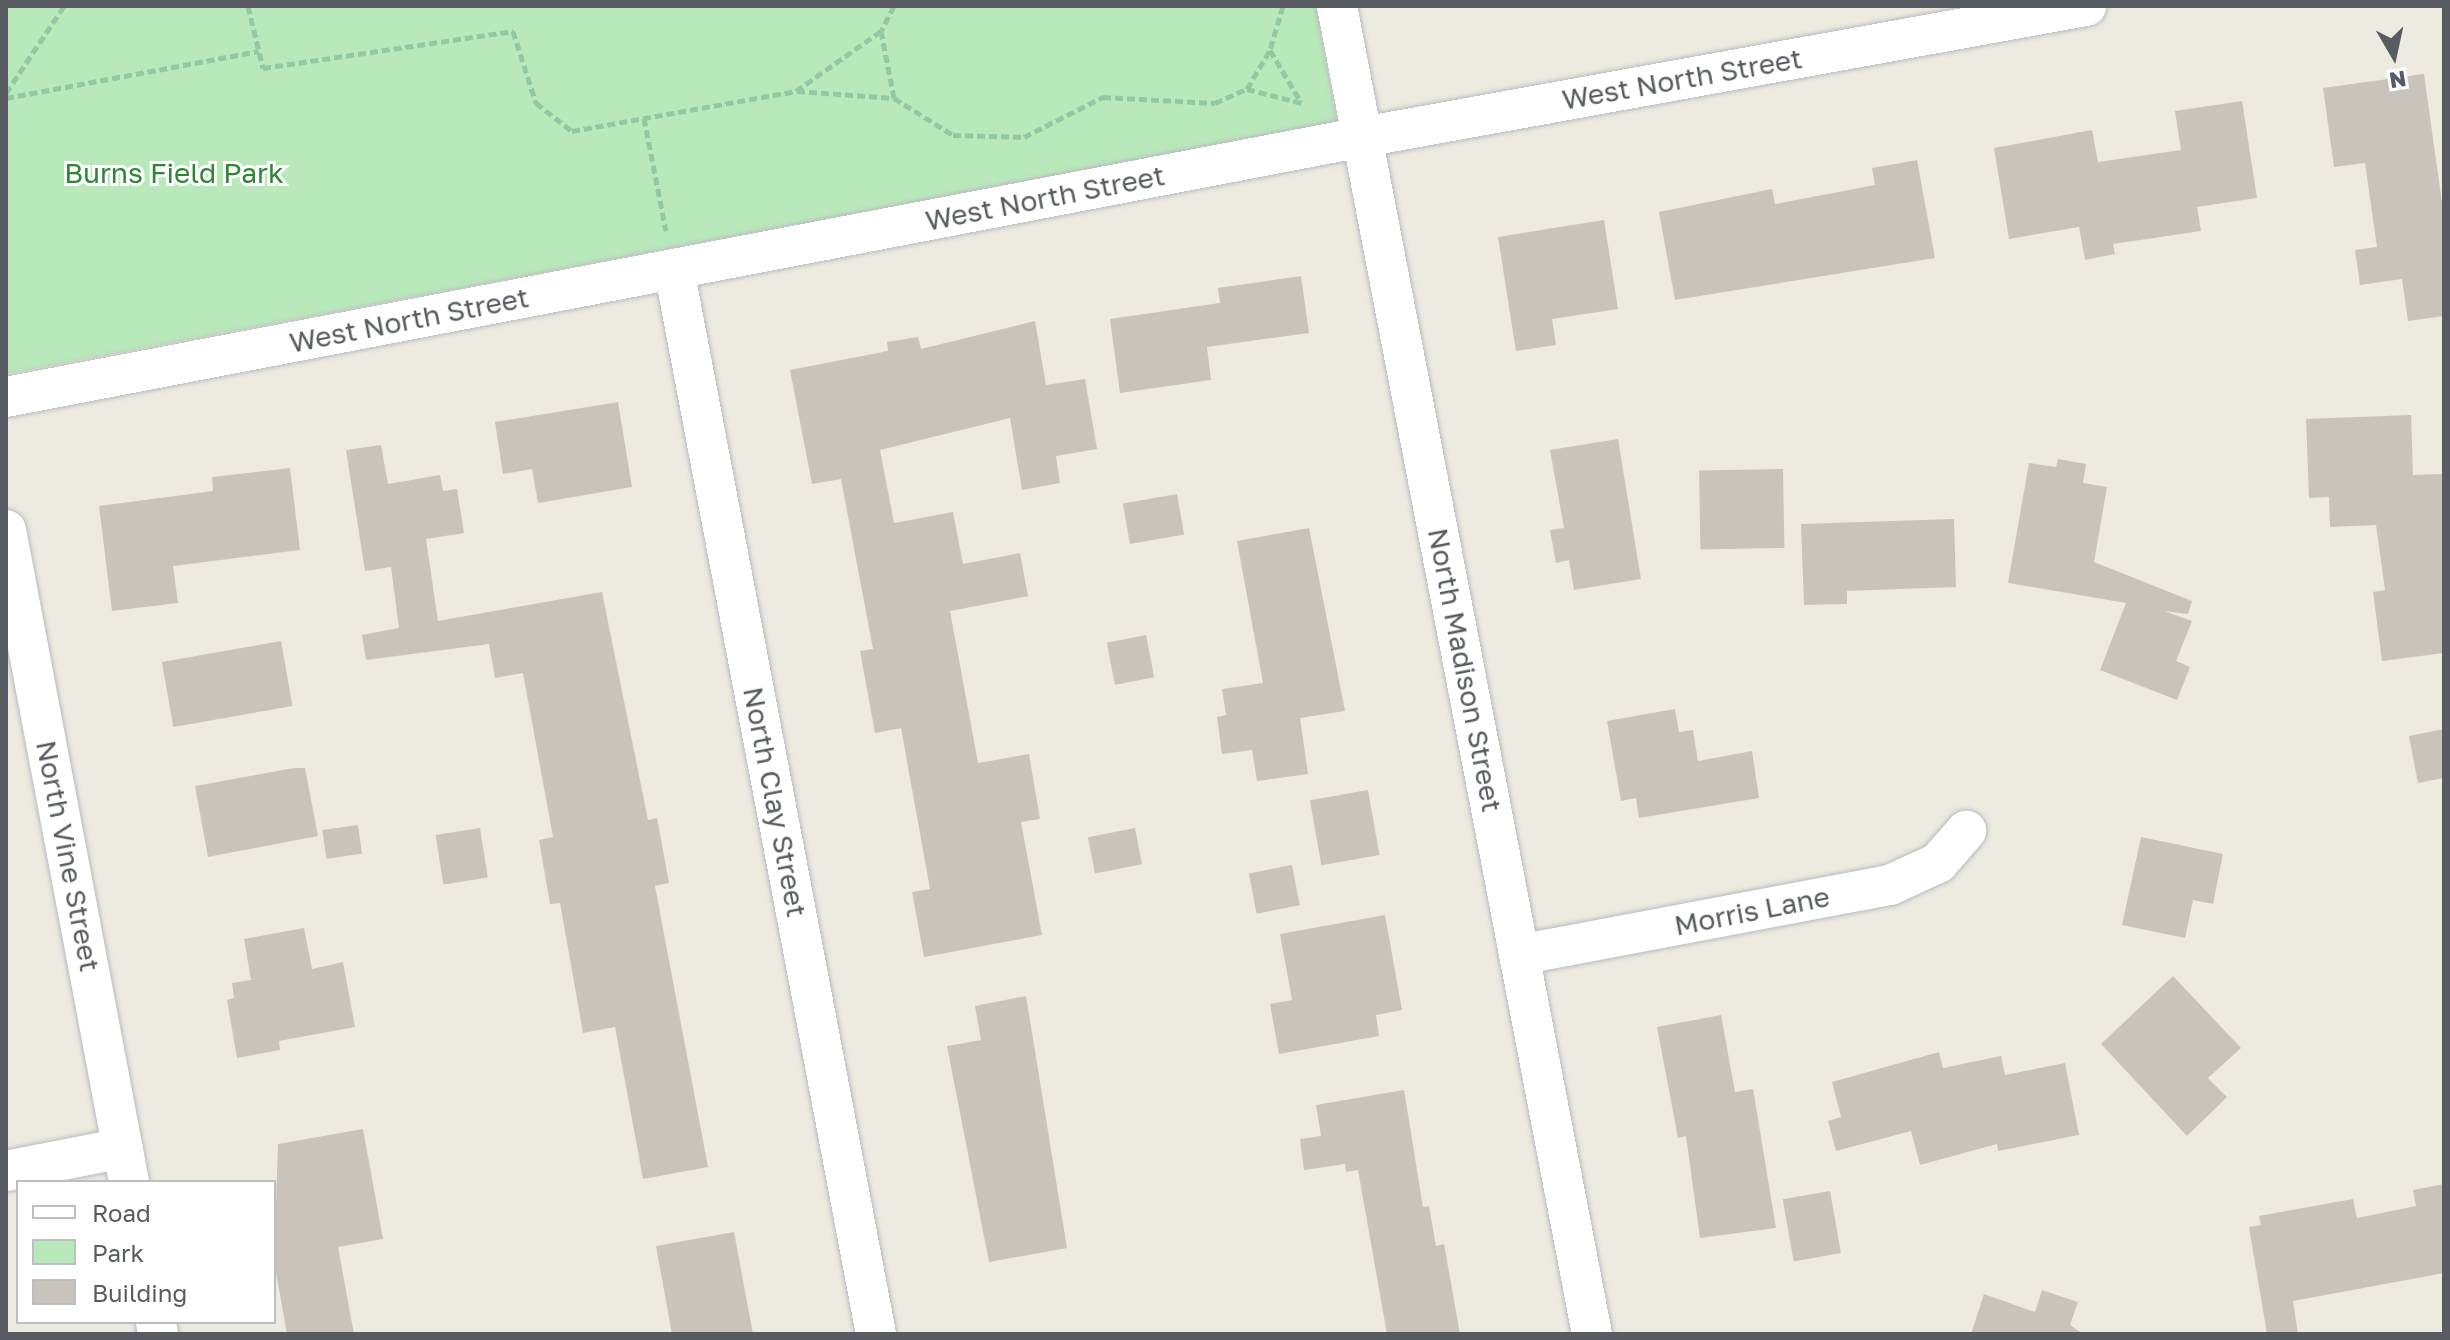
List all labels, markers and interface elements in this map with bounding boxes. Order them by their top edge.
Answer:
north arrow [2354,16,2434,96]
street label: West North Street [1559,41,1805,117]
text: N [2387,66,2408,95]
park label: Burns Field Park [64,156,284,190]
street label: West North Street [923,158,1167,238]
street label: West North Street [287,280,531,360]
street label: North Madison Street [1421,525,1509,815]
street label: North Clay Street [736,684,814,920]
street label: North Vine Street [29,738,107,974]
street label: Morris Lane [1671,879,1833,943]
legend [16,1180,276,1324]
text: Road [92,1198,151,1227]
text: Park [92,1238,144,1267]
text: Building [92,1278,187,1307]

